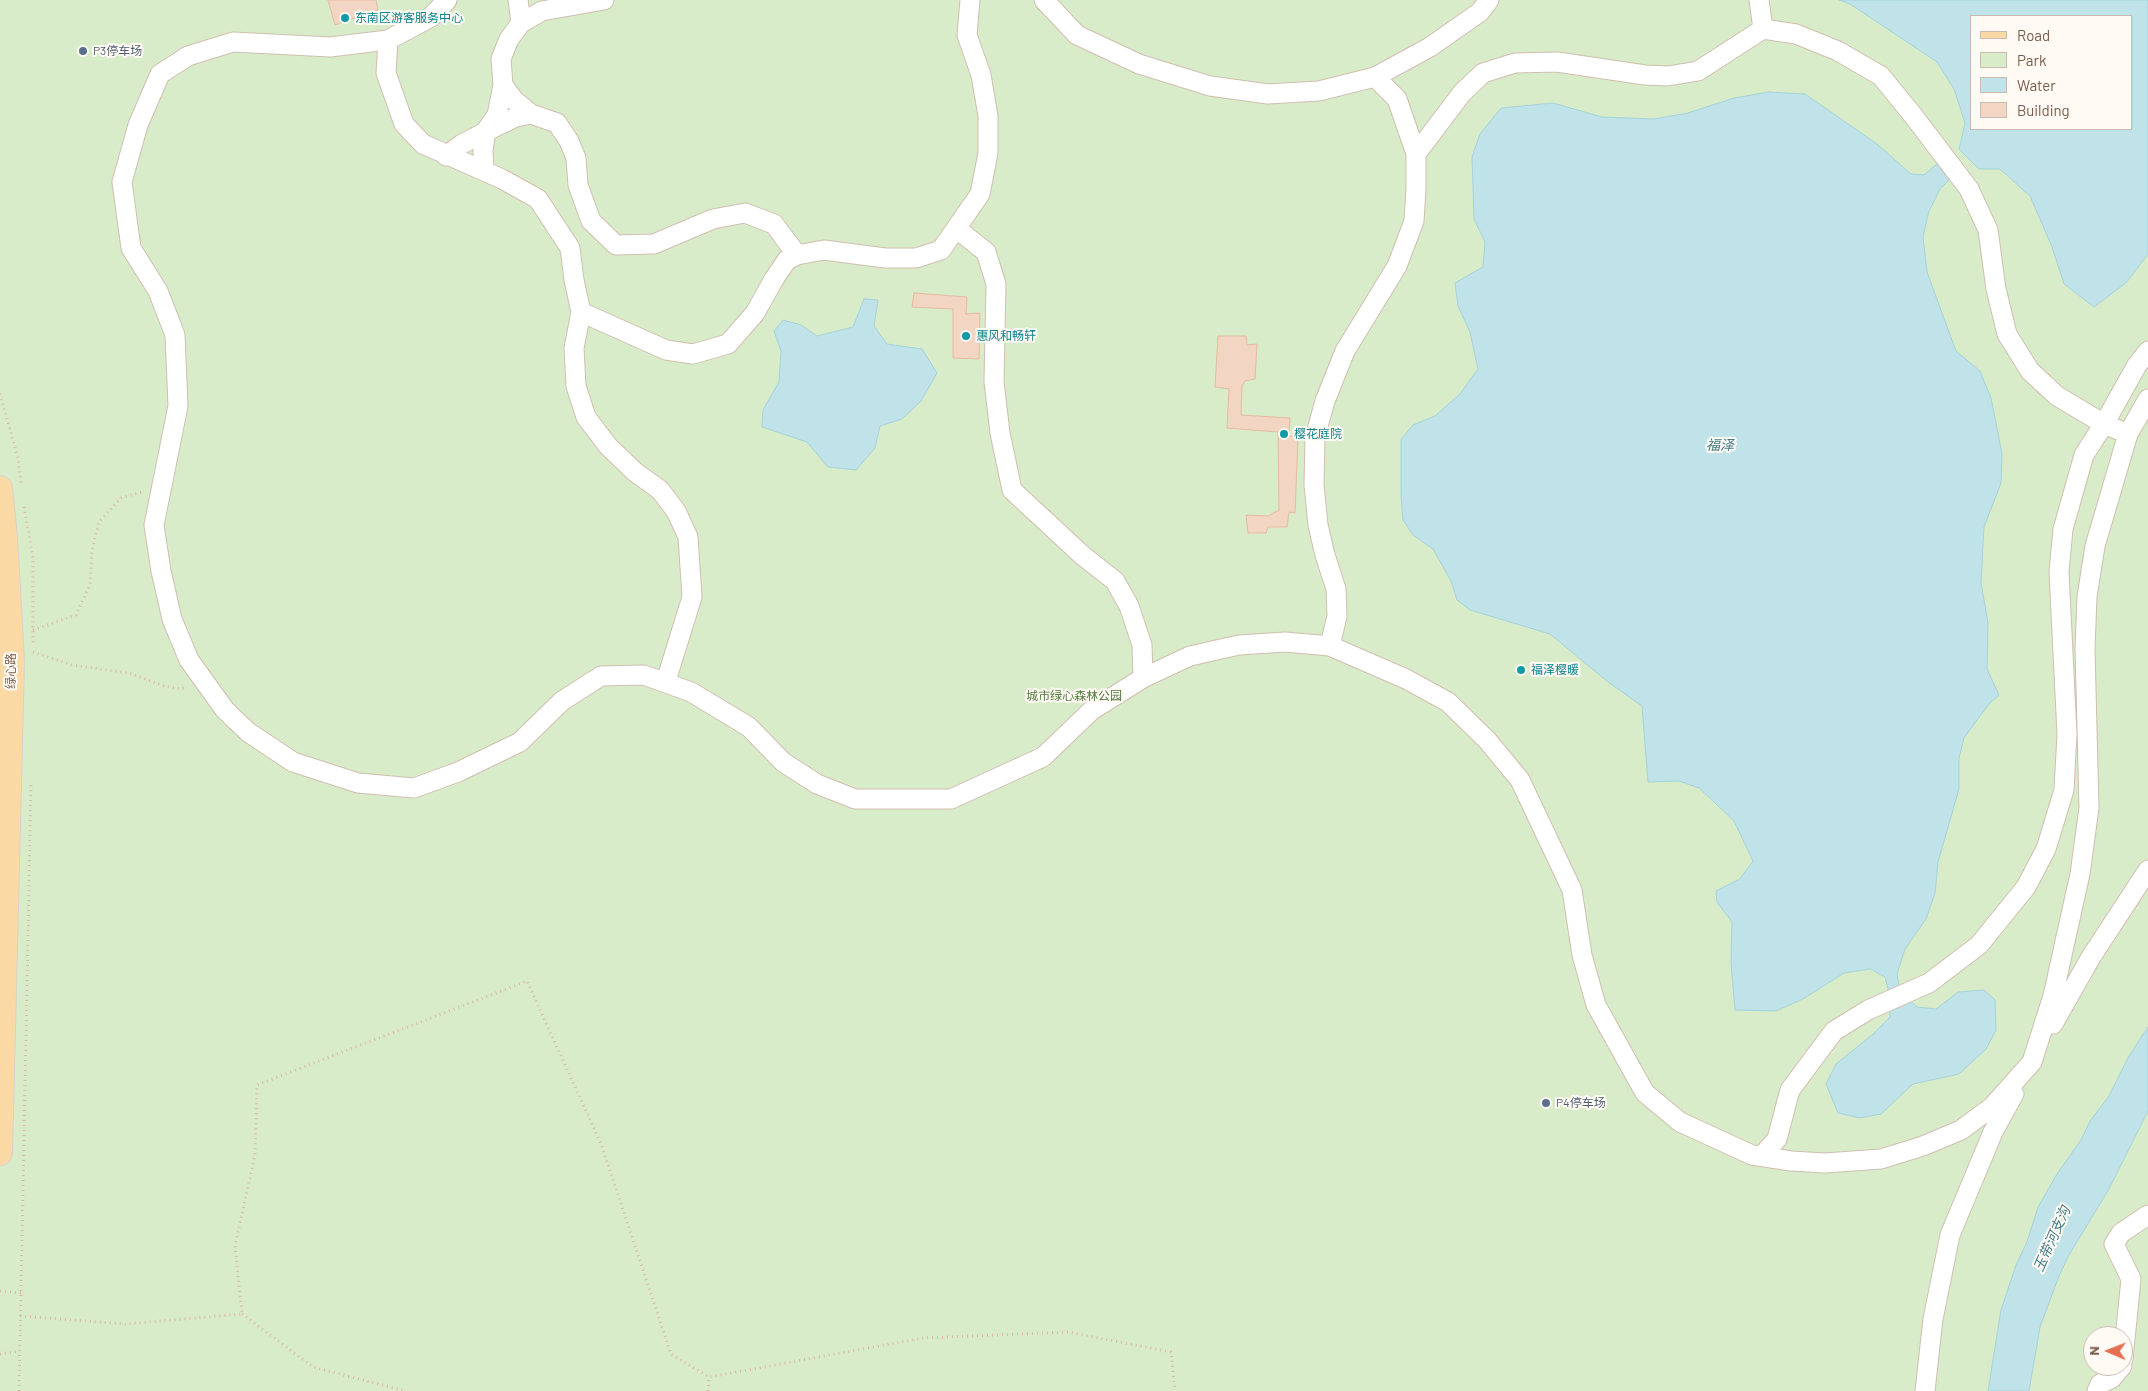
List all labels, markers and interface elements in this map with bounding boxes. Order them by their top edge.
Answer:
place label: 东南区游客服务中心 [355,11,463,25]
marker: 东南区游客服务中心 [339,12,351,24]
legend [1970,15,2133,130]
text: Road [2017,26,2050,44]
place label: P3停车场 [93,44,142,58]
marker: P3停车场 [77,45,89,57]
text: Park [2017,51,2046,69]
text: Water [2017,76,2056,94]
text: Building [2017,101,2070,119]
place label: 惠风和畅轩 [976,329,1036,343]
marker: 惠风和畅轩 [960,330,972,342]
place label: 樱花庭院 [1294,427,1342,441]
marker: 樱花庭院 [1278,428,1290,440]
water label: 福泽 [1706,437,1734,453]
street label: 绿心路 [4,653,18,689]
place label: 福泽樱暖 [1531,663,1579,677]
marker: 福泽樱暖 [1515,664,1527,676]
park label: 城市绿心森林公园 [1026,689,1122,703]
place label: P4停车场 [1556,1096,1606,1110]
marker: P4停车场 [1540,1097,1552,1109]
water label: 玉带河支沟 [2030,1204,2074,1274]
north arrow [2083,1326,2133,1376]
text: N [2085,1346,2102,1356]

